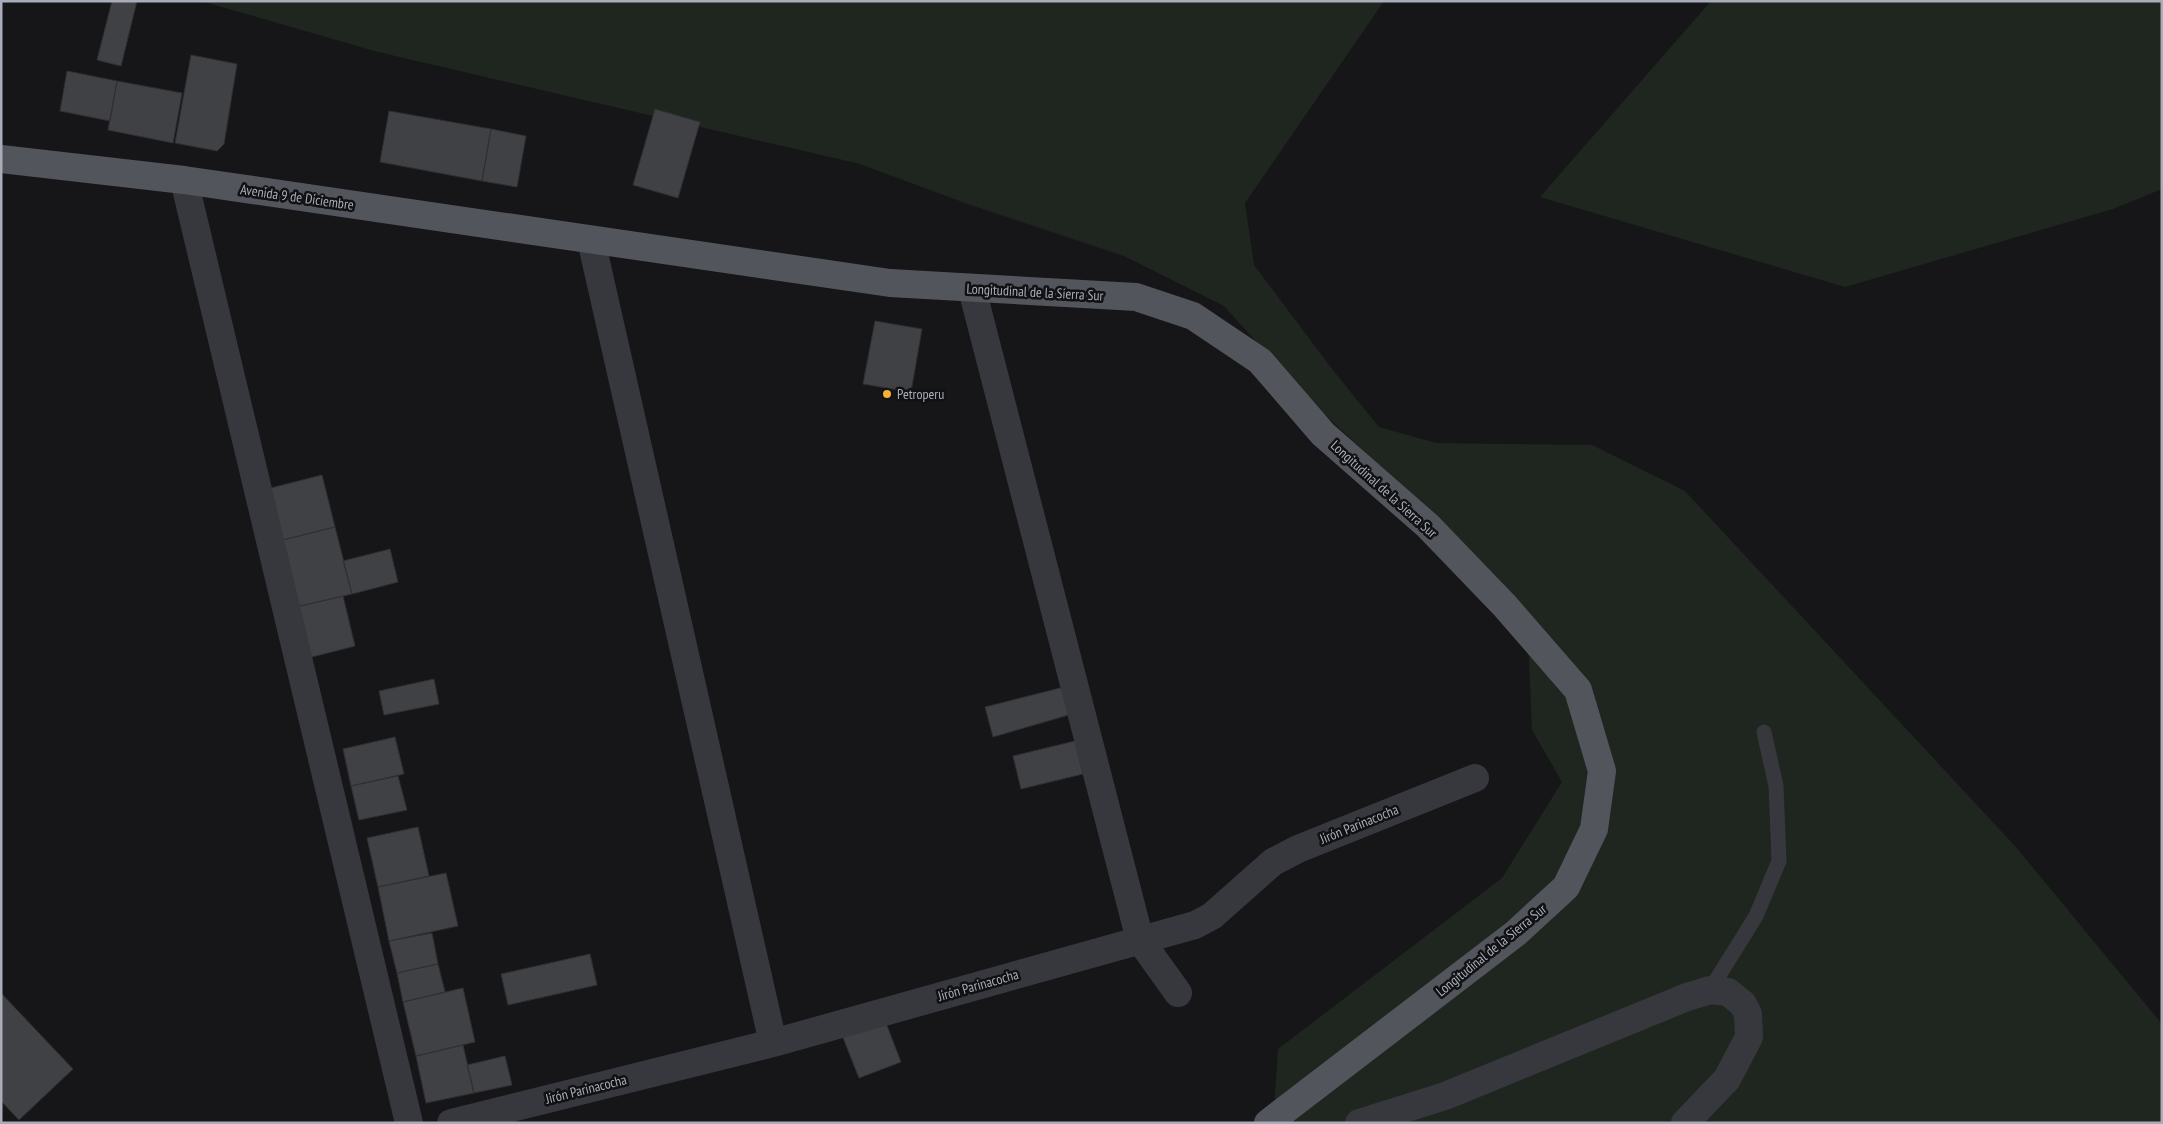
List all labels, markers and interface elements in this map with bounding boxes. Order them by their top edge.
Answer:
street label: Avenida 9 de Diciembre [239,180,355,214]
street label: Longitudinal de la Sierra Sur [966,279,1104,305]
place label: Petroperu [897,385,944,403]
marker: Petroperu [881,388,893,400]
street label: Longitudinal de la Sierra Sur [1327,436,1441,542]
street label: Jirón Parinacocha [1316,800,1401,848]
street label: Longitudinal de la Sierra Sur [1432,900,1550,1000]
street label: Jirón Parinacocha [935,965,1020,1005]
street label: Jirón Parinacocha [543,1070,628,1108]

